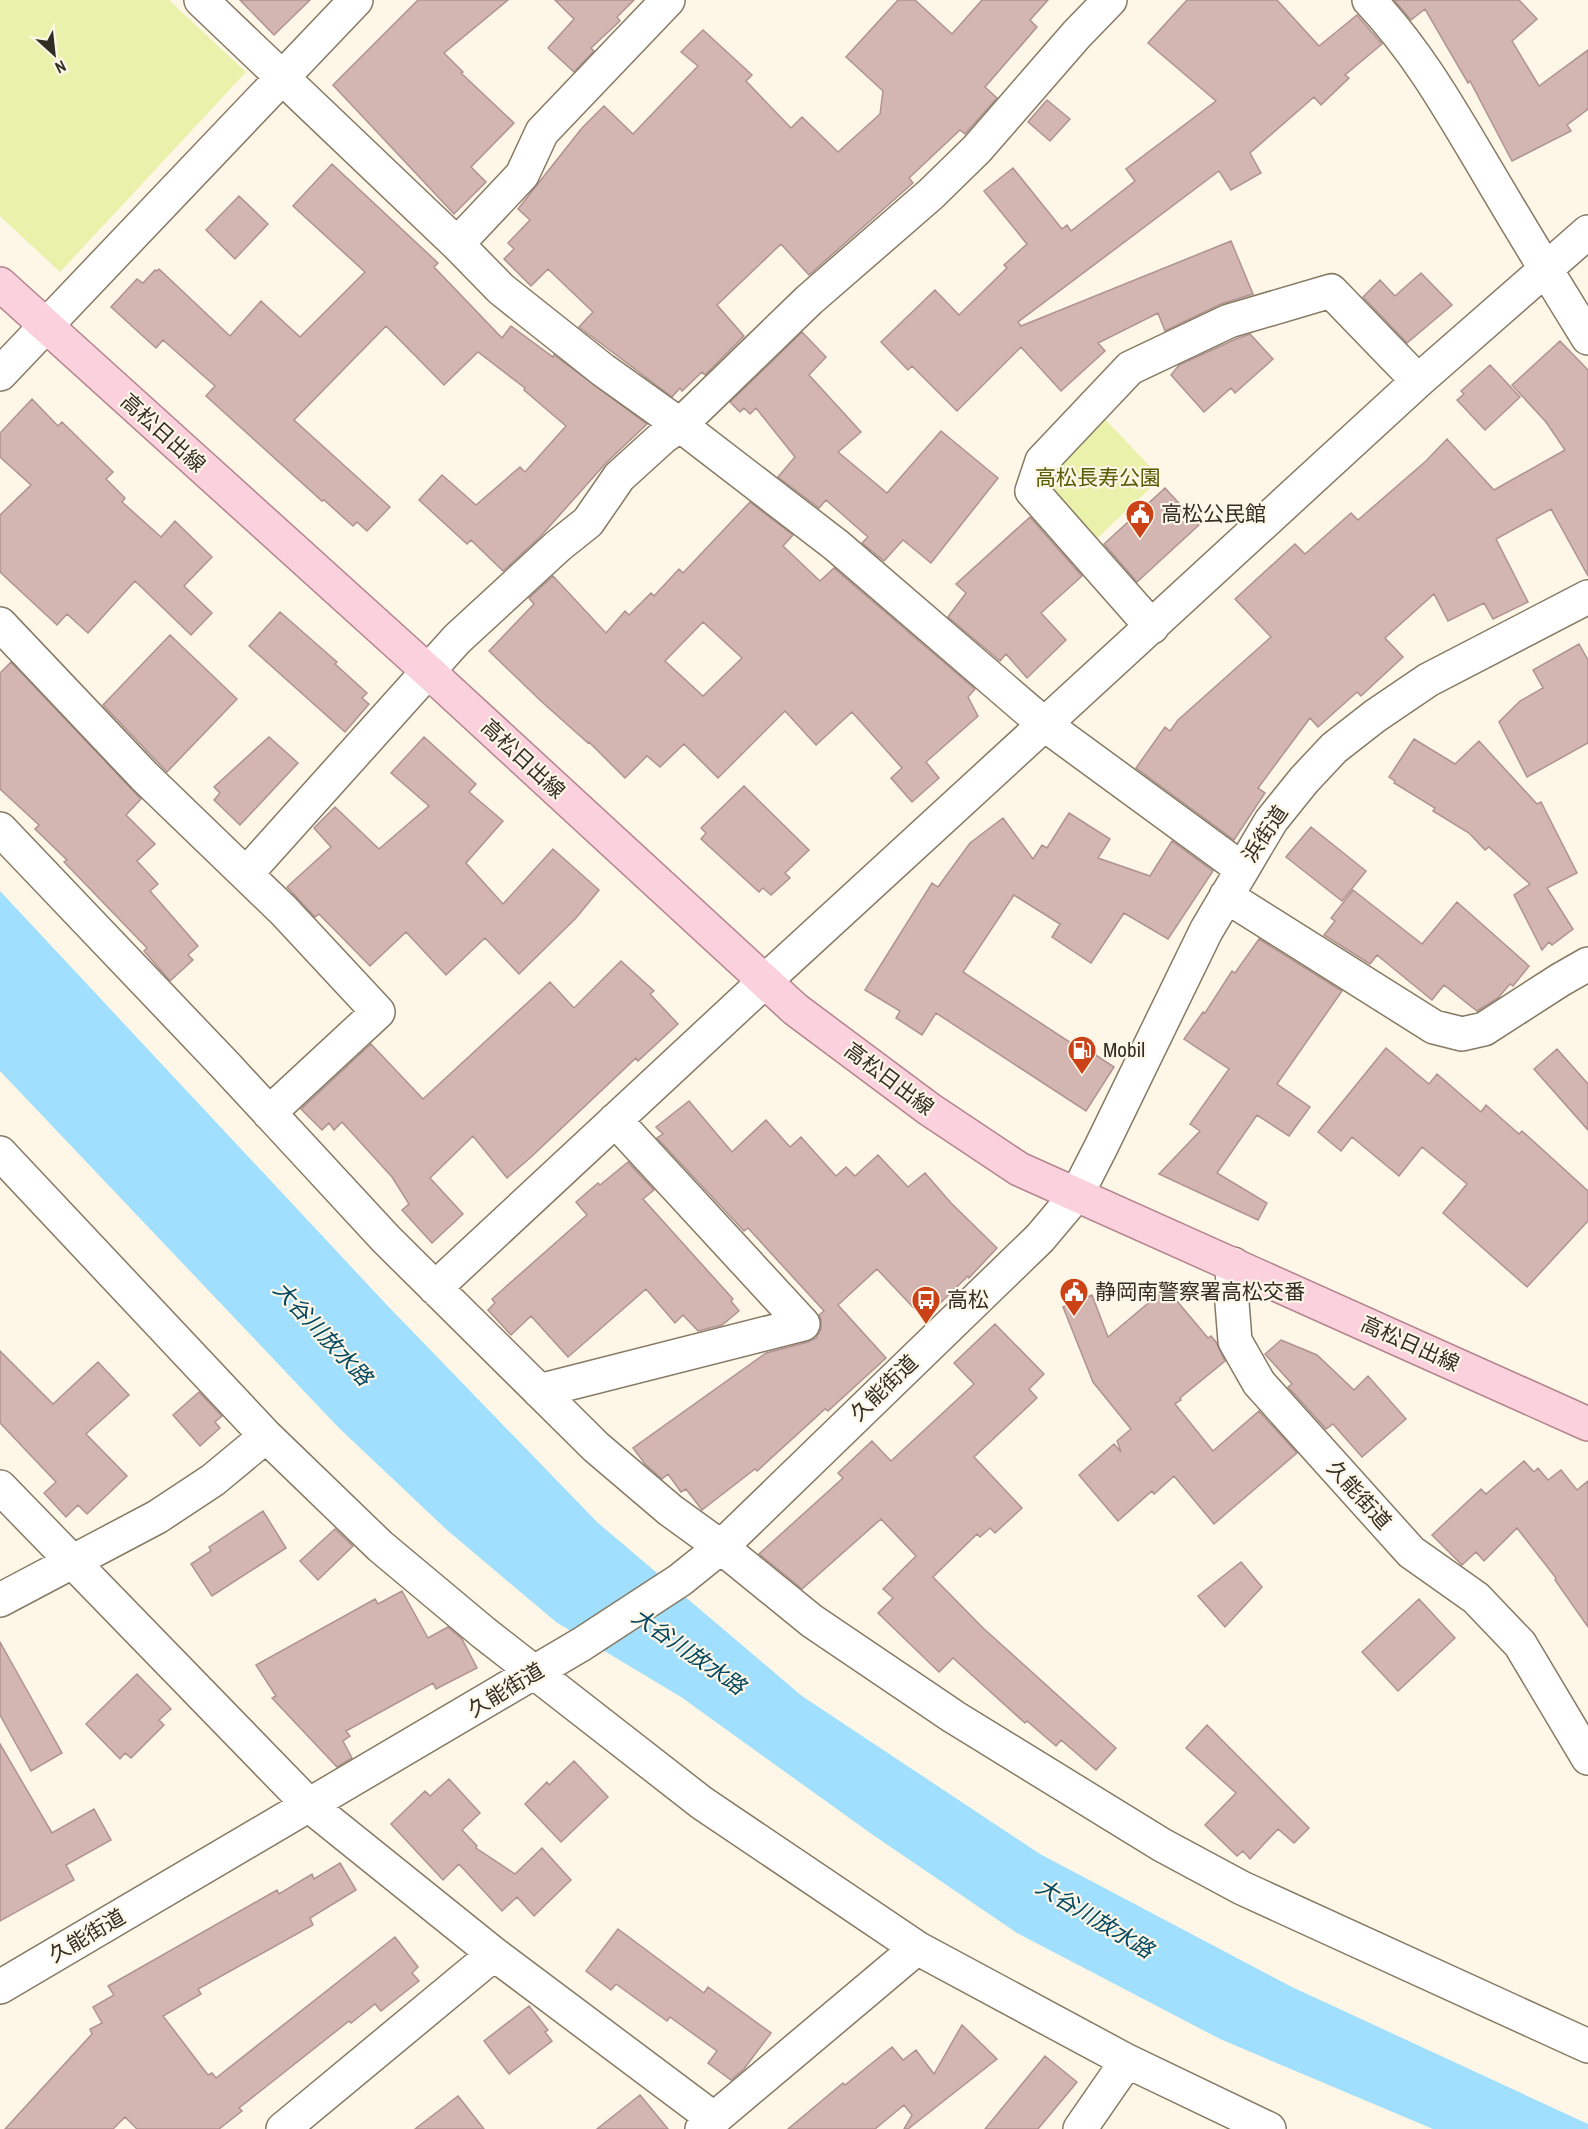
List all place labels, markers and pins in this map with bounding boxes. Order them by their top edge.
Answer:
public building icon: 高松公民館 [1124,498,1156,540]
place label: 高松公民館 [1161,499,1266,528]
fuel station icon: Mobil [1066,1034,1098,1076]
place label: Mobil [1103,1035,1145,1064]
public building icon: 静岡南警察署高松交番 [1058,1276,1090,1318]
place label: 静岡南警察署高松交番 [1095,1277,1305,1306]
bus stop icon: 高松 [910,1284,942,1326]
place label: 高松 [947,1285,989,1314]

